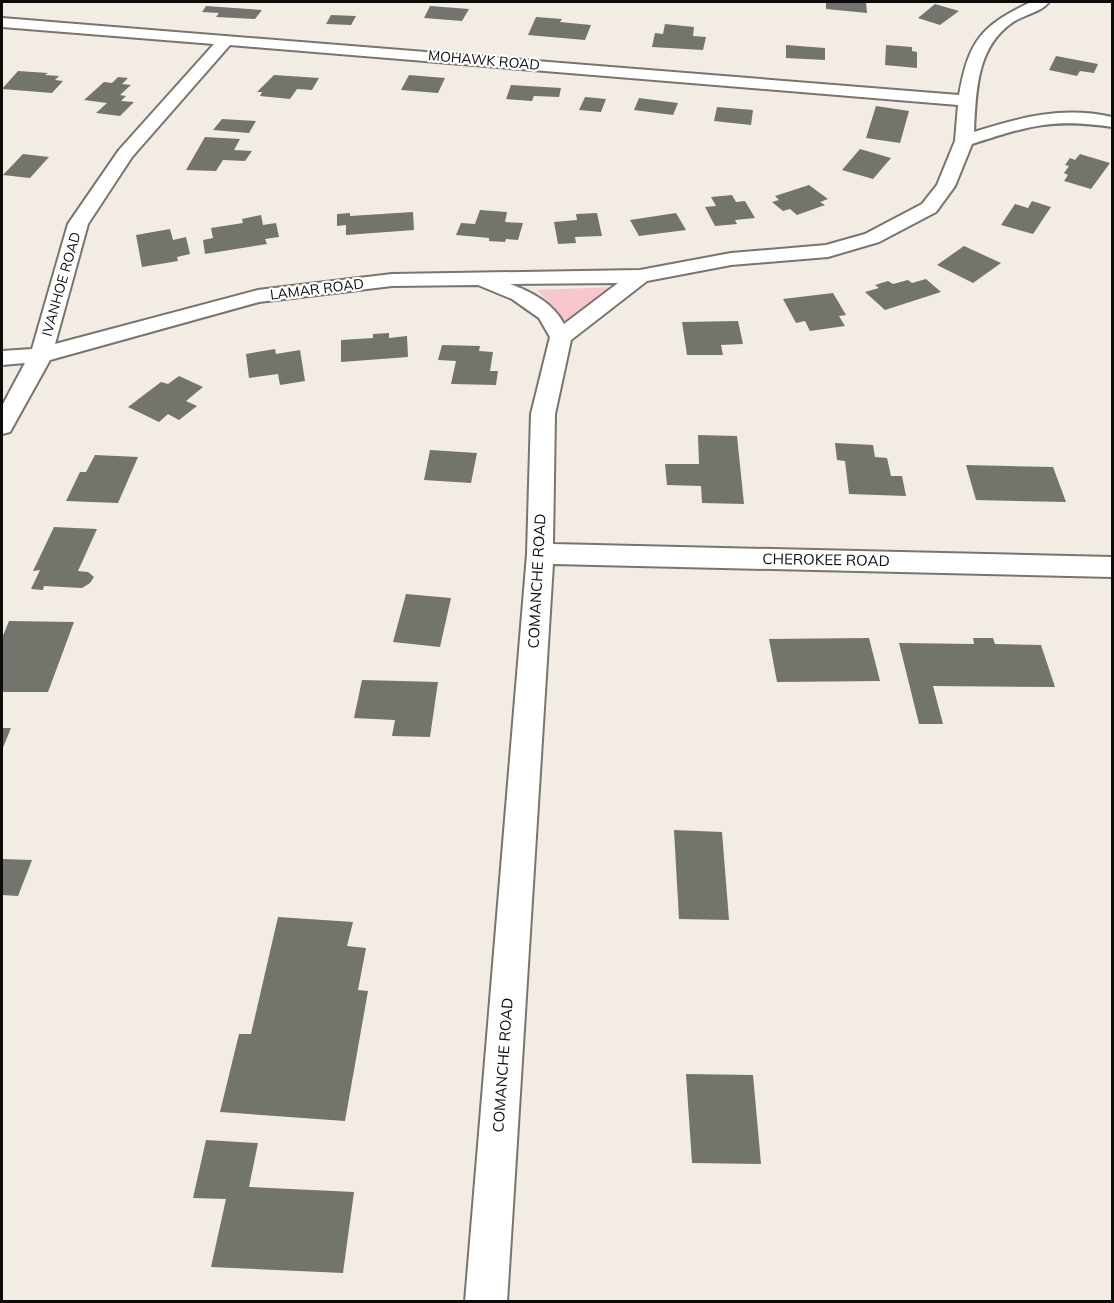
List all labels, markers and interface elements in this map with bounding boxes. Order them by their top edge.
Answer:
street label: MOHAWK ROAD [427,46,541,74]
street label: IVANHOE ROAD [37,230,85,338]
street label: LAMAR ROAD [269,274,365,304]
street label: COMANCHE ROAD [523,513,550,649]
street label: CHEROKEE ROAD [762,549,890,570]
street label: COMANCHE ROAD [488,997,517,1133]

